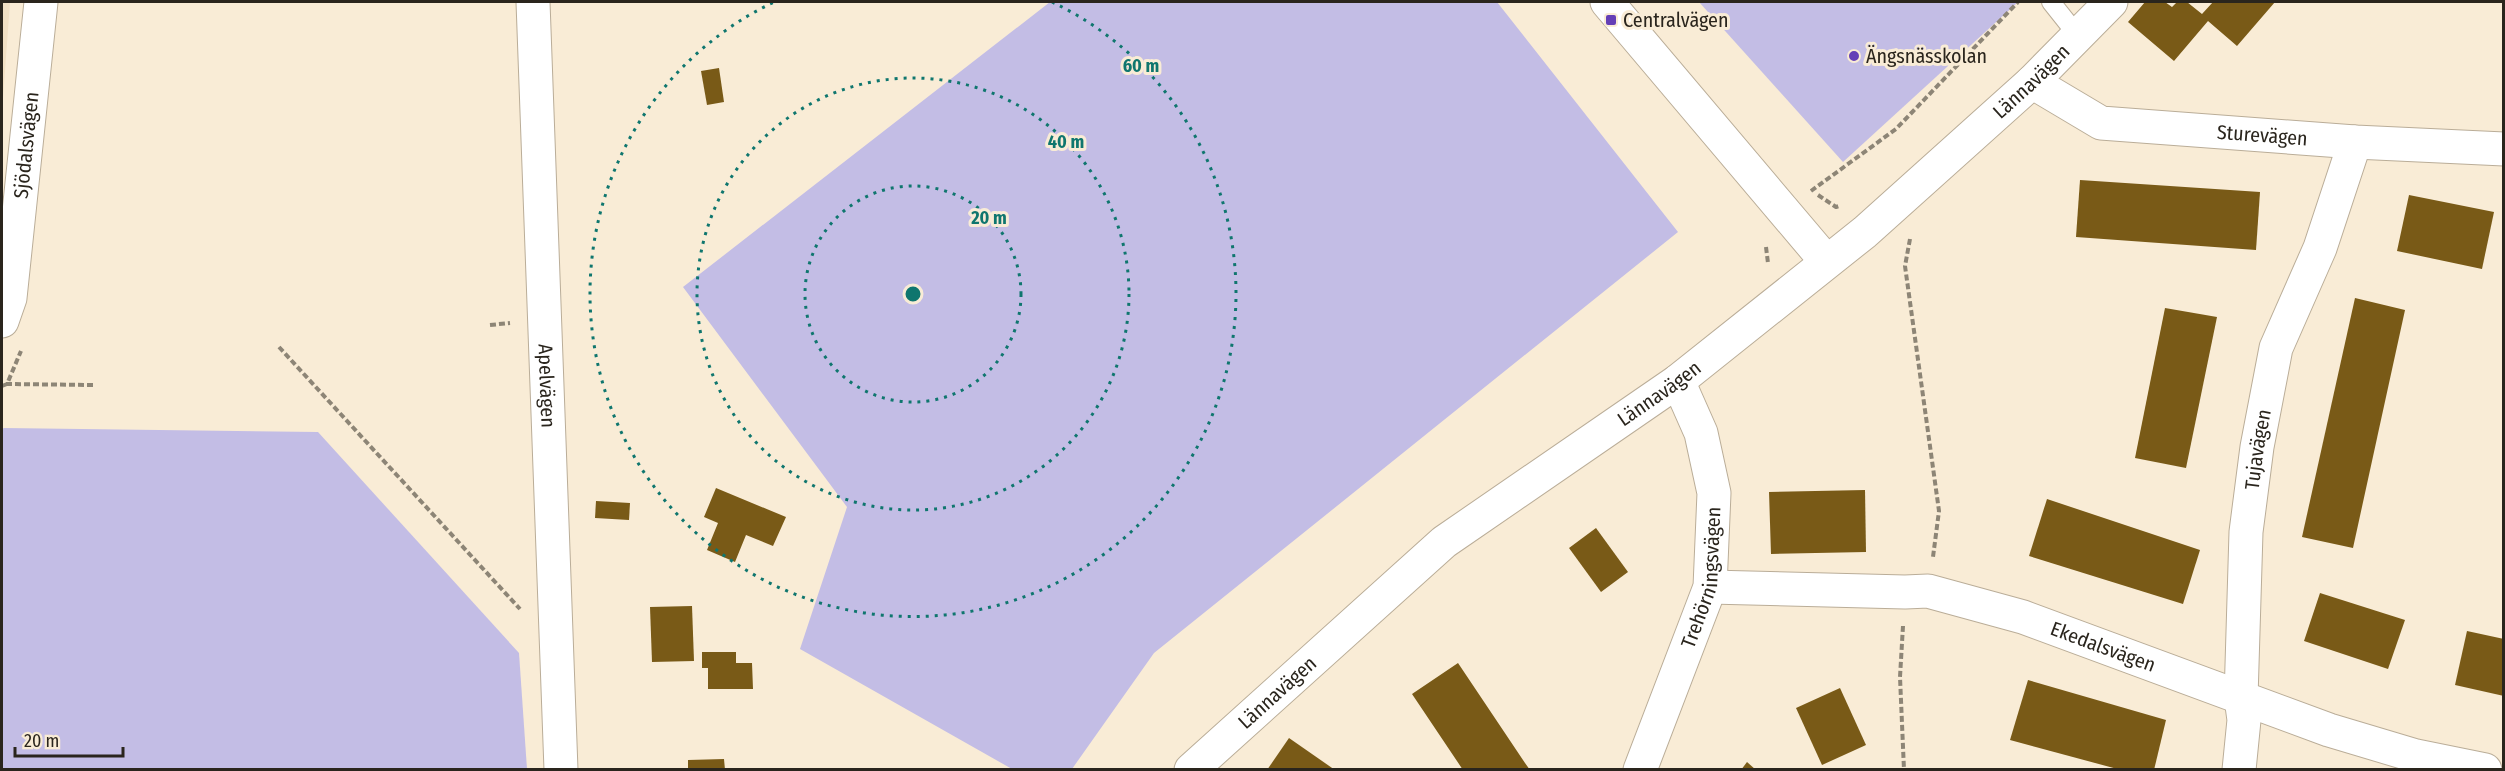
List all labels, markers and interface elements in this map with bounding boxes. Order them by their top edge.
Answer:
place label: Centralvägen [1623,8,1728,32]
marker: Centralvägen [1604,13,1618,27]
street label: Lännavägen [1988,39,2074,123]
place label: Ängsnässkolan [1866,44,1987,68]
marker: Ängsnässkolan [1847,49,1861,63]
text: 60 m [1123,55,1159,77]
street label: Sjödalsvägen [8,91,44,200]
street label: Sturevägen [2216,120,2309,150]
text: 40 m [1048,131,1084,153]
text: 20 m [970,207,1007,229]
centre of rings [903,284,923,304]
street label: Apelvägen [533,343,561,428]
street label: Lännavägen [1613,356,1706,431]
street label: Tujavägen [2240,407,2276,491]
street label: Trehörningsvägen [1676,506,1725,651]
street label: Ekedalsvägen [2047,616,2159,677]
street label: Lännavägen [1233,651,1321,734]
scale bar [15,720,123,758]
text: 20 m [24,730,59,752]

